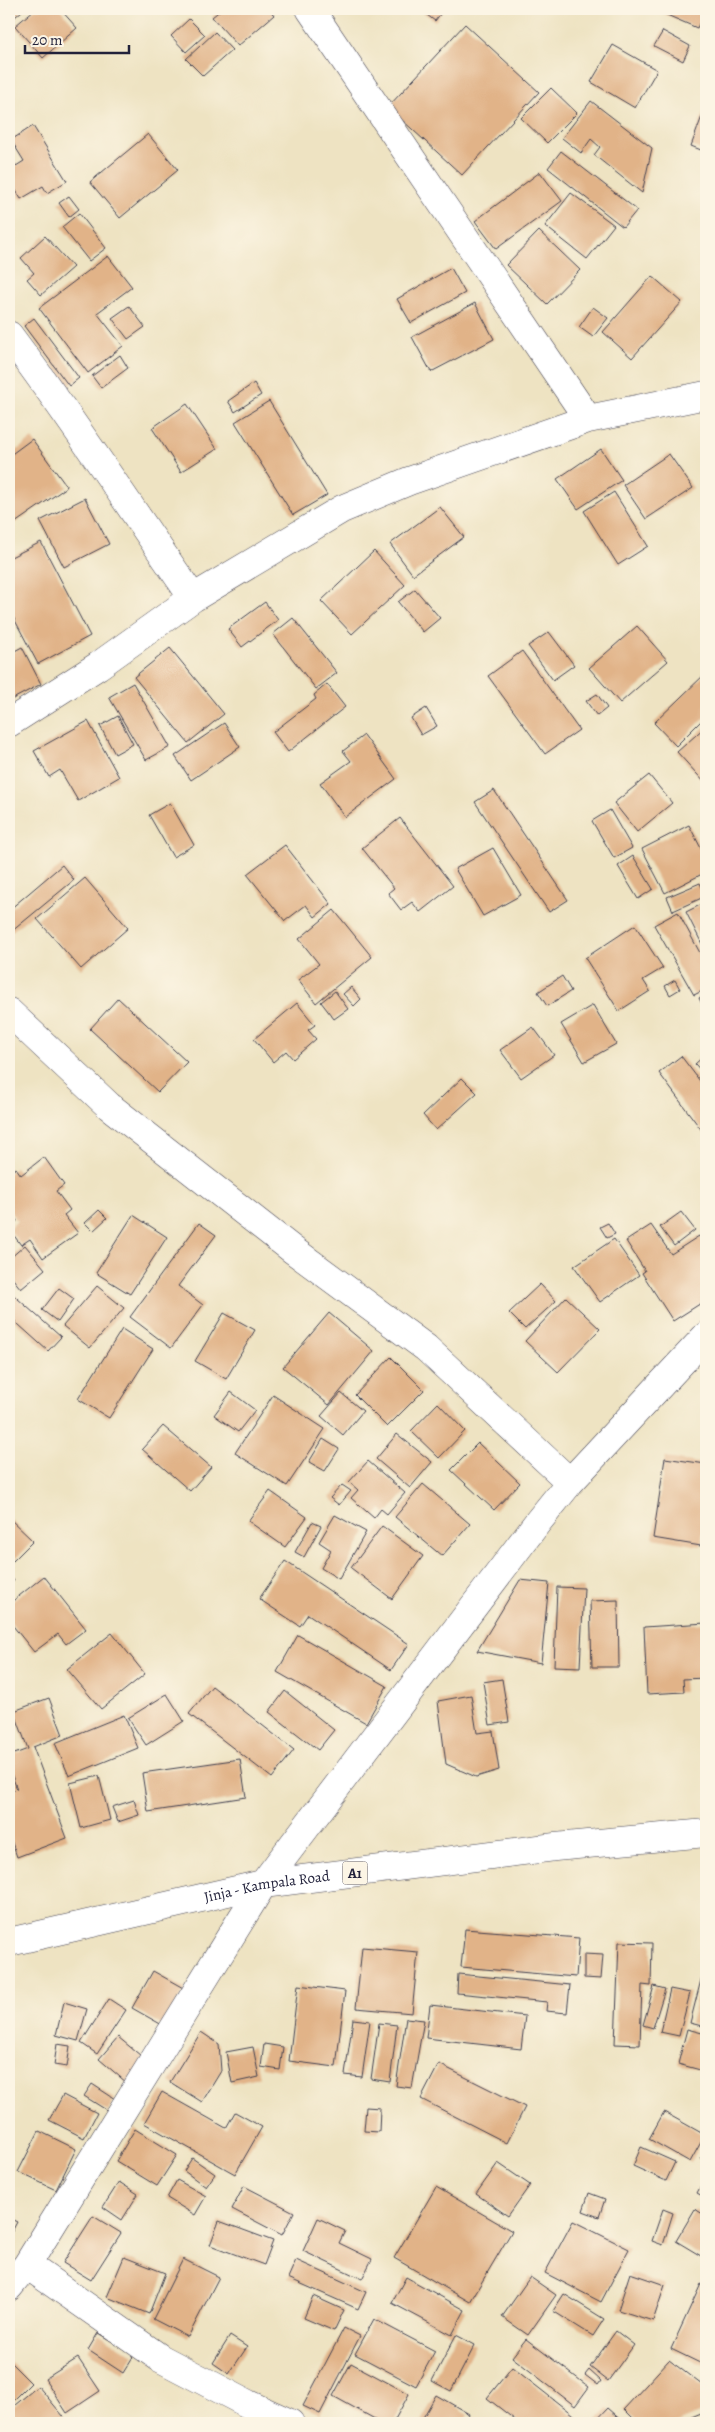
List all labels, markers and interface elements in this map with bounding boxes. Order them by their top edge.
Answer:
scale bar [25,22,129,54]
text: 20 m [32,30,63,50]
road number: A1 [342,1862,368,1885]
street label: Jinja - Kampala Road [202,1866,332,1907]

